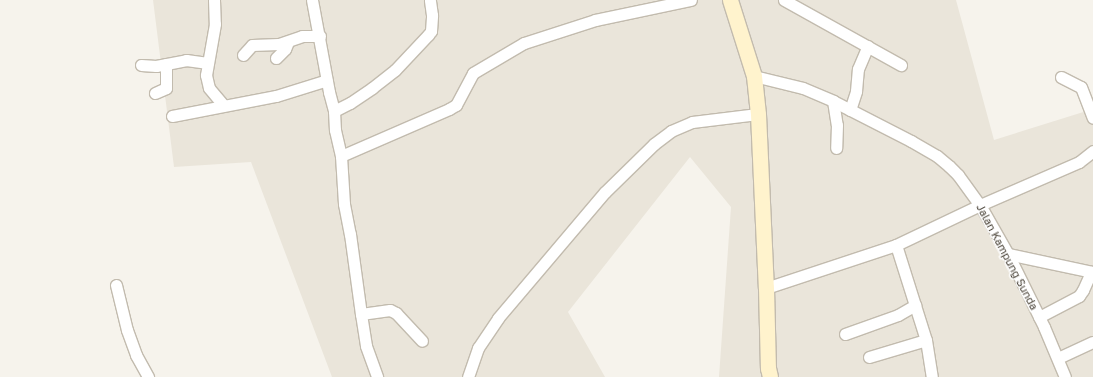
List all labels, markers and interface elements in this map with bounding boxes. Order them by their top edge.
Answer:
street label: Jalan Kampung Sunda [973,202,1041,312]

